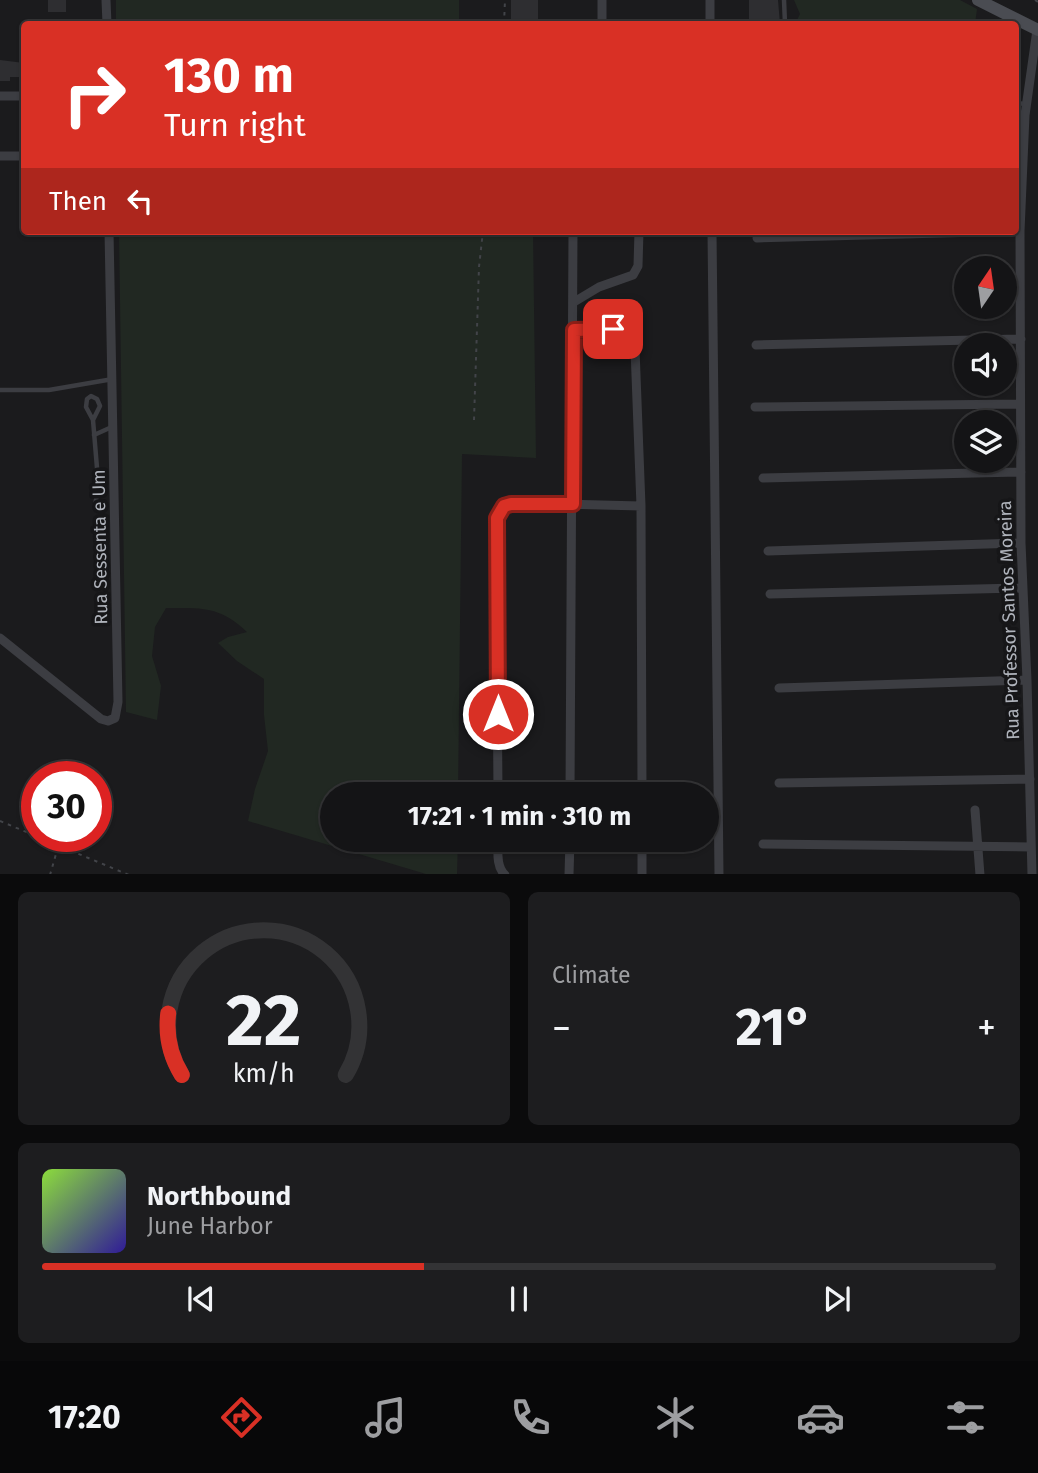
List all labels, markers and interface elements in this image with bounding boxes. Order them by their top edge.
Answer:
text: 130 m [164,46,294,105]
icon: right [49,49,140,140]
text: Turn right [164,106,306,144]
icon: left [121,182,159,220]
text: Then [49,186,107,217]
north arrow [954,256,1017,318]
map controls [954,256,1017,473]
pin [583,299,643,359]
icon: arrive [594,310,632,348]
button: sound [954,333,1017,396]
button: layers [954,410,1017,473]
street label: Rua Sessenta e Um [88,469,112,625]
street label: Rua Professor Santos Moreira [994,500,1024,740]
position arrow [461,677,535,751]
speed limit sign: 30 [21,761,112,852]
text: 17:21 · 1 min · 310 m [408,801,631,832]
text: Climate [552,961,631,989]
text: 22 [226,977,302,1064]
text: 21° [736,996,813,1059]
text: − [552,1005,571,1051]
text: + [977,1005,996,1051]
text: km/h [233,1058,295,1088]
text: Northbound [147,1181,291,1212]
text: June Harbor [147,1212,273,1240]
icon: previous [182,1280,220,1318]
icon: pause [500,1280,538,1318]
icon: next [818,1280,856,1318]
icon: directions [217,1393,266,1442]
icon: music [361,1393,410,1442]
icon: phone [506,1393,555,1442]
icon: climate [651,1393,700,1442]
icon: car [796,1393,845,1442]
icon: filters [941,1393,990,1442]
text: 17:20 [48,1398,121,1436]

